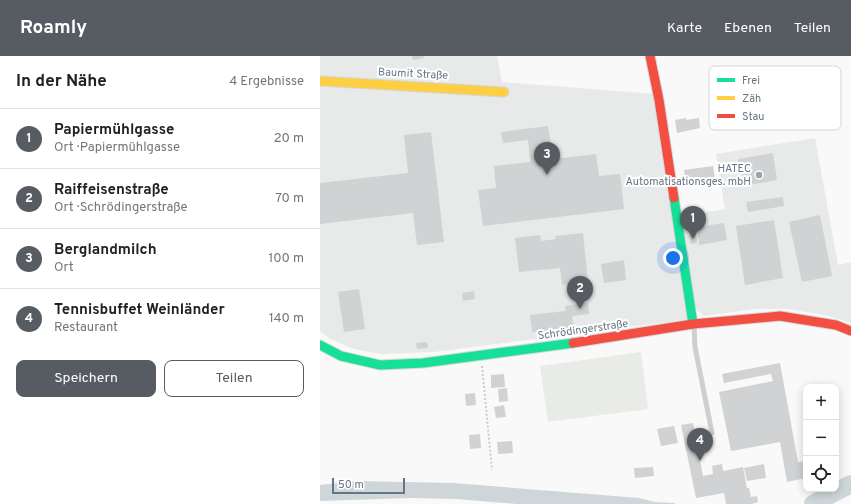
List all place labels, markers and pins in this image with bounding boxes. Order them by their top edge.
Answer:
pin: 3 [534,142,560,175]
place label: HATEC Automatisationsges. mbH [625,162,751,189]
marker: HATEC Automatisationsges. mbH [754,170,764,180]
pin: 1 [680,206,706,239]
pin: 2 [567,276,593,309]
pin: 4 [687,428,713,461]

